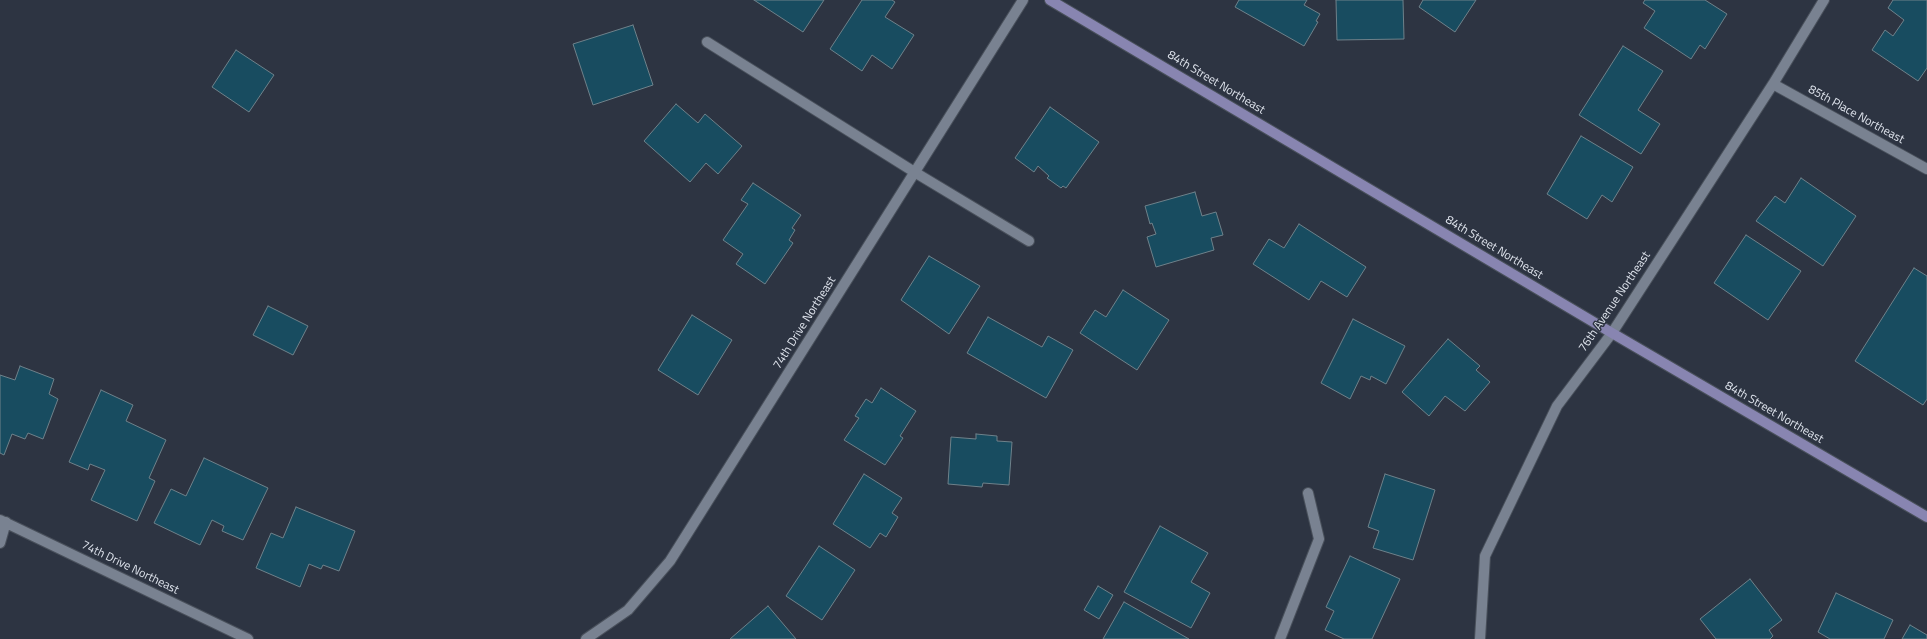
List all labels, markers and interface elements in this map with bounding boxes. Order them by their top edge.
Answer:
street label: 84th Street Northeast [1165,48,1267,118]
street label: 85th Place Northeast [1805,83,1907,147]
street label: 84th Street Northeast [1443,213,1545,283]
street label: 76th Avenue Northeast [1576,249,1654,355]
street label: 74th Drive Northeast [771,274,839,372]
street label: 84th Street Northeast [1722,379,1826,447]
street label: 74th Drive Northeast [79,538,181,598]

